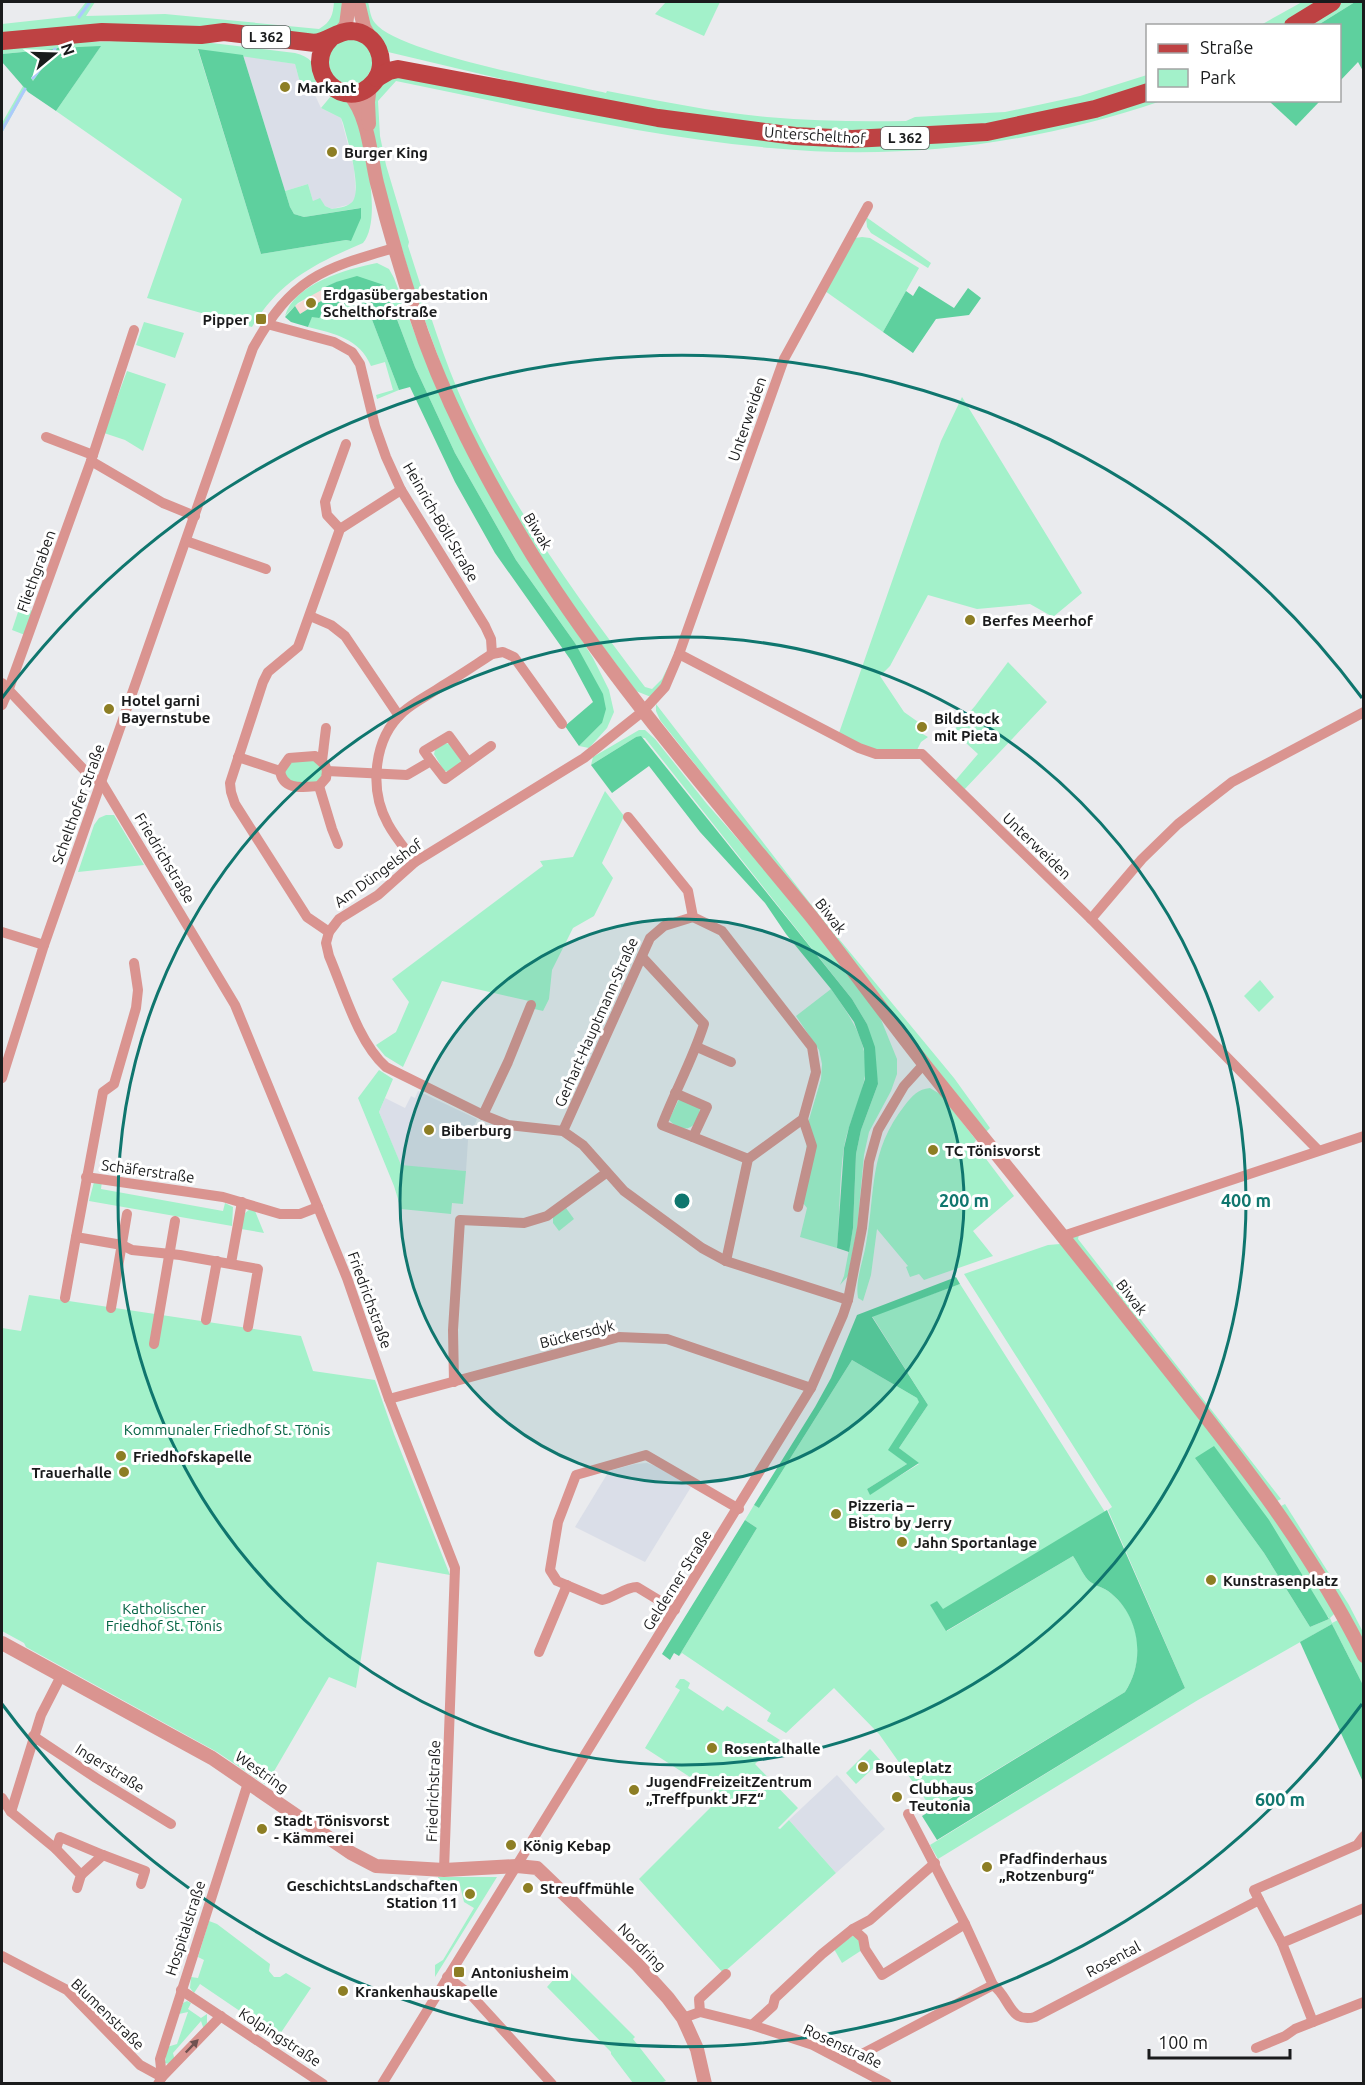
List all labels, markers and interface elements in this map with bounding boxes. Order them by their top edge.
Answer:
north arrow [24,24,84,84]
legend [1146,24,1341,102]
road number: L 362 [242,26,290,48]
text: Straße [1200,37,1253,57]
text: N [58,41,79,58]
text: Park [1200,67,1236,87]
place label: Markant [297,79,357,96]
marker: Markant [278,80,292,94]
street label: Unterschelthof [764,123,867,147]
road number: L 362 [881,127,929,149]
place label: Burger King [344,144,428,161]
marker: Burger King [325,145,339,159]
place label: Erdgasübergabestation Schelthofstraße [323,286,488,320]
marker: Erdgasübergabestation Schelthofstraße [304,296,318,310]
place label: Pipper [203,311,250,328]
marker: Pipper [254,312,268,326]
street label: Unterweiden [725,375,769,463]
street label: Heinrich-Böll-Straße [400,459,482,585]
street label: Biwak [520,509,556,553]
street label: Fliethgraben [13,528,59,614]
place label: Berfes Meerhof [982,612,1094,629]
marker: Berfes Meerhof [963,613,977,627]
place label: Hotel garni Bayernstube [121,692,210,726]
marker: Hotel garni Bayernstube [102,702,116,716]
place label: Bildstock mit Pieta [934,710,1000,744]
marker: Bildstock mit Pieta [915,720,929,734]
street label: Schelthofer Straße [48,742,108,866]
street label: Unterweiden [999,809,1075,883]
street label: Friedrichstraße [131,810,199,906]
street label: Am Düngelshof [331,835,425,911]
street label: Biwak [812,895,850,937]
street label: Gerhart-Hauptmann-Straße [551,935,641,1109]
place label: Biberburg [441,1122,512,1139]
marker: Biberburg [422,1123,436,1137]
place label: TC Tönisvorst [945,1142,1041,1159]
marker: TC Tönisvorst [926,1143,940,1157]
street label: Schäferstraße [100,1156,196,1186]
text: 200 m [939,1190,989,1210]
text: 400 m [1221,1190,1271,1210]
centre of rings [672,1191,692,1211]
street label: Friedrichstraße [345,1249,395,1351]
street label: Biwak [1113,1276,1151,1318]
street label: Bückersdyk [538,1316,617,1351]
park label: Kommunaler Friedhof St. Tönis [124,1421,330,1438]
place label: Friedhofskapelle [133,1448,252,1465]
marker: Friedhofskapelle [114,1449,128,1463]
place label: Trauerhalle [31,1464,112,1481]
marker: Trauerhalle [117,1465,131,1479]
place label: Pizzeria – Bistro by Jerry [848,1497,952,1531]
marker: Pizzeria – Bistro by Jerry [829,1507,843,1521]
street label: Gelderner Straße [639,1527,715,1633]
place label: Jahn Sportanlage [914,1534,1037,1551]
marker: Jahn Sportanlage [895,1535,909,1549]
place label: Kunstrasenplatz [1223,1572,1338,1589]
marker: Kunstrasenplatz [1204,1573,1218,1587]
park label: Katholischer Friedhof St. Tönis [106,1600,222,1634]
street label: Ingerstraße [72,1740,148,1796]
street label: Friedrichstraße [423,1740,443,1842]
place label: Rosentalhalle [724,1740,821,1757]
marker: Rosentalhalle [705,1741,719,1755]
street label: Westring [232,1748,292,1796]
place label: Bouleplatz [875,1759,952,1776]
marker: Bouleplatz [856,1760,870,1774]
place label: JugendFreizeitZentrum „Treffpunkt JFZ“ [646,1773,812,1807]
place label: Clubhaus Teutonia [909,1780,974,1814]
marker: JugendFreizeitZentrum „Treffpunkt JFZ“ [627,1783,641,1797]
text: 600 m [1255,1789,1305,1809]
marker: Clubhaus Teutonia [890,1790,904,1804]
place label: Stadt Tönisvorst - Kämmerei [274,1812,390,1846]
marker: Stadt Tönisvorst - Kämmerei [255,1822,269,1836]
place label: König Kebap [523,1837,611,1854]
marker: König Kebap [504,1838,518,1852]
place label: Pfadfinderhaus „Rotzenburg“ [999,1850,1107,1884]
marker: Pfadfinderhaus „Rotzenburg“ [980,1860,994,1874]
place label: GeschichtsLandschaften Station 11 [286,1877,458,1911]
street label: Hospitalstraße [162,1878,208,1978]
place label: Streuffmühle [540,1880,634,1897]
marker: Streuffmühle [521,1881,535,1895]
marker: GeschichtsLandschaften Station 11 [463,1887,477,1901]
street label: Nordring [615,1920,669,1974]
street label: Rosental [1083,1938,1143,1980]
place label: Antoniusheim [471,1964,569,1981]
marker: Antoniusheim [452,1965,466,1979]
street label: Blumenstraße [68,1975,148,2053]
place label: Krankenhauskapelle [355,1983,498,2000]
marker: Krankenhauskapelle [336,1984,350,1998]
street label: Kolpingstraße [236,2004,324,2070]
street label: Rosenstraße [801,2020,885,2072]
scale bar [1149,2022,1290,2060]
text: 100 m [1158,2032,1208,2052]
one-way arrow [184,2040,198,2054]

